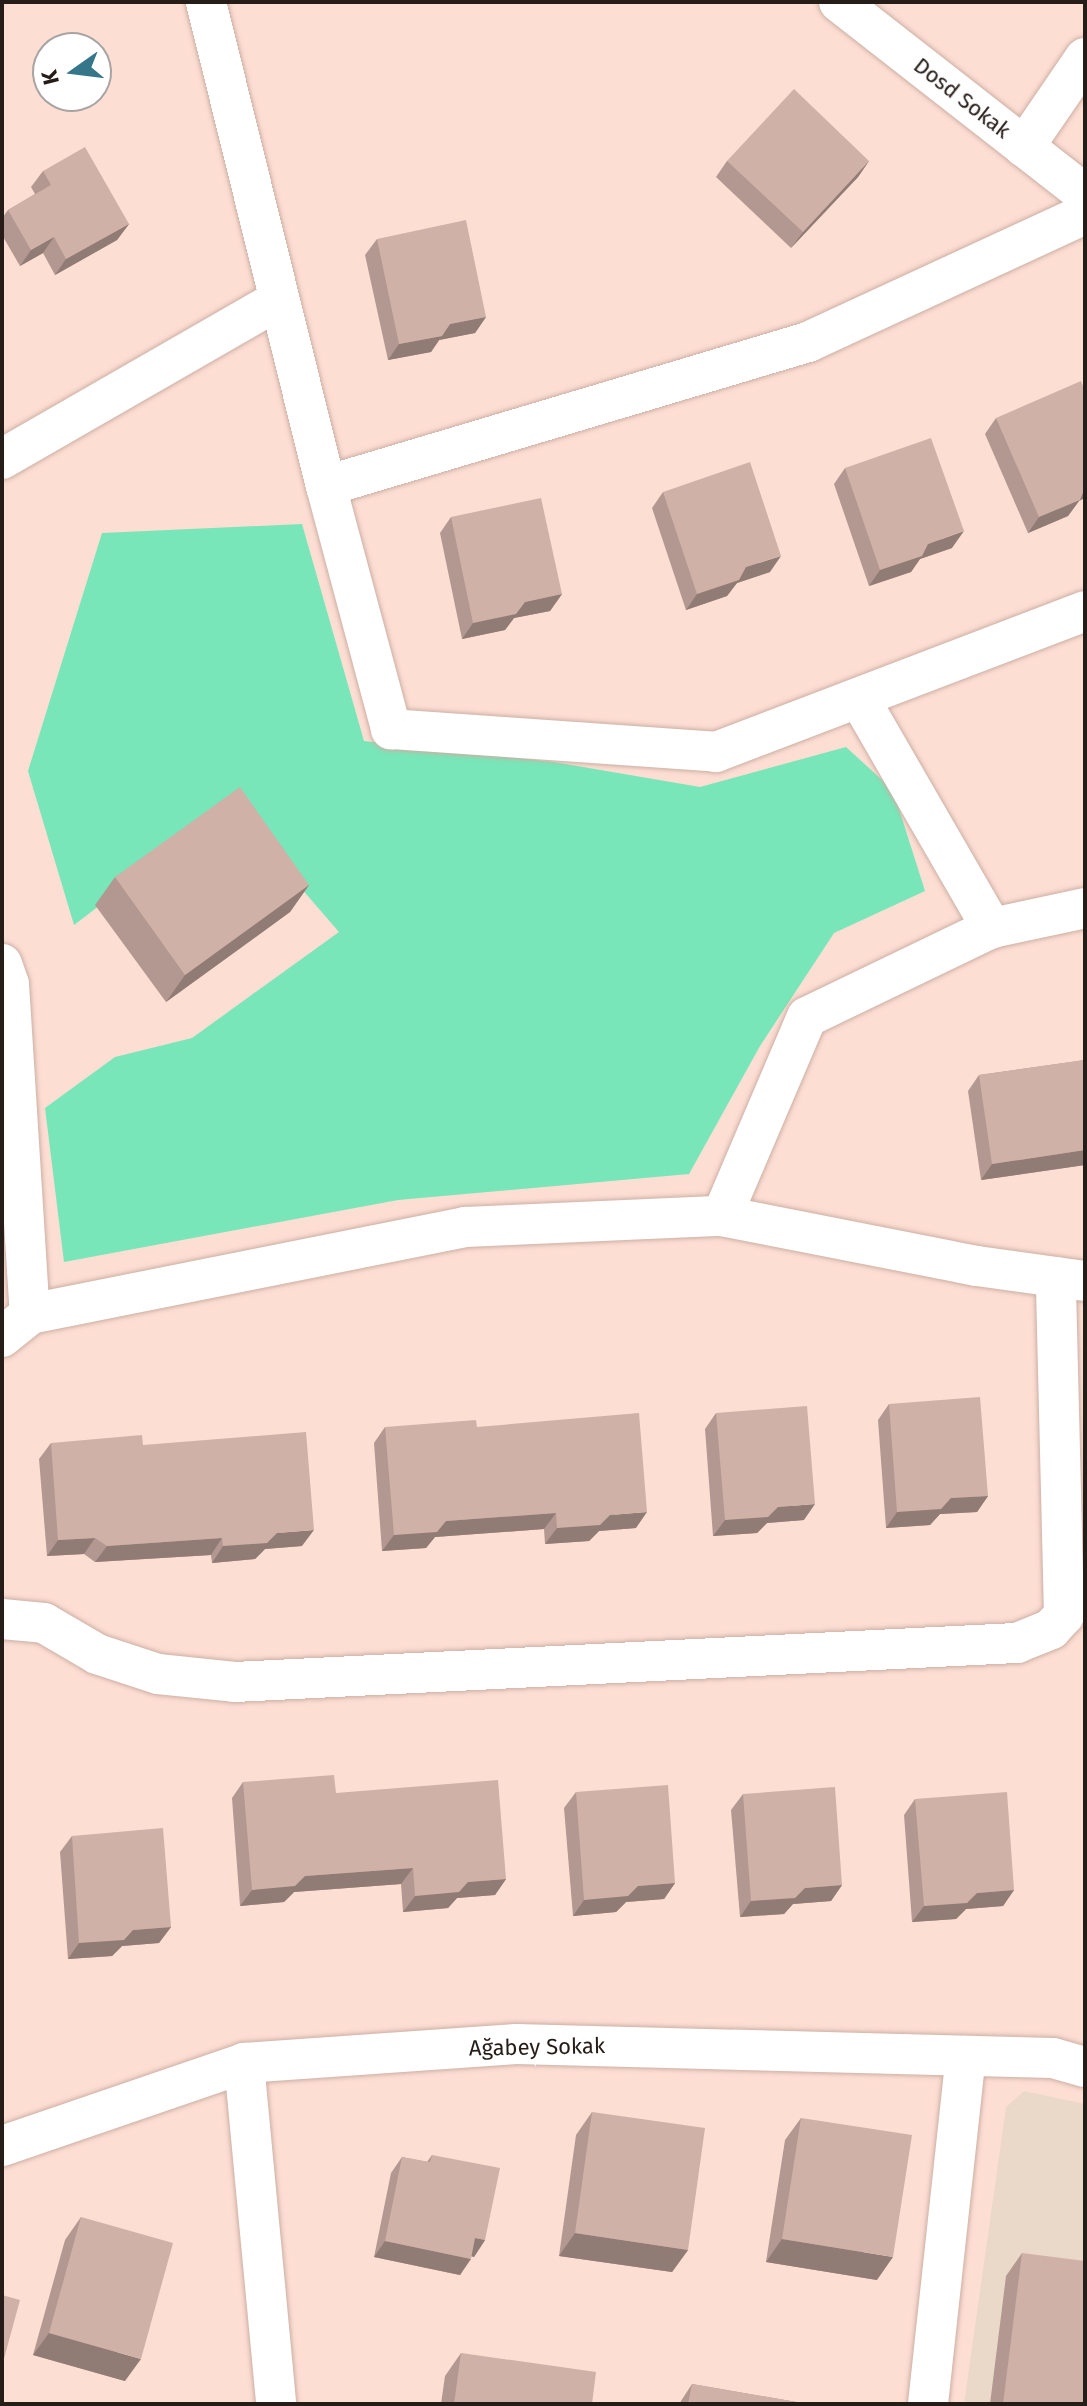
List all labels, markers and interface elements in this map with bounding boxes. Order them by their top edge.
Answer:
north arrow [32,32,112,112]
street label: Dosd Sokak [908,52,1016,144]
text: K [35,67,65,87]
street label: Ağabey Sokak [469,2033,605,2061]

